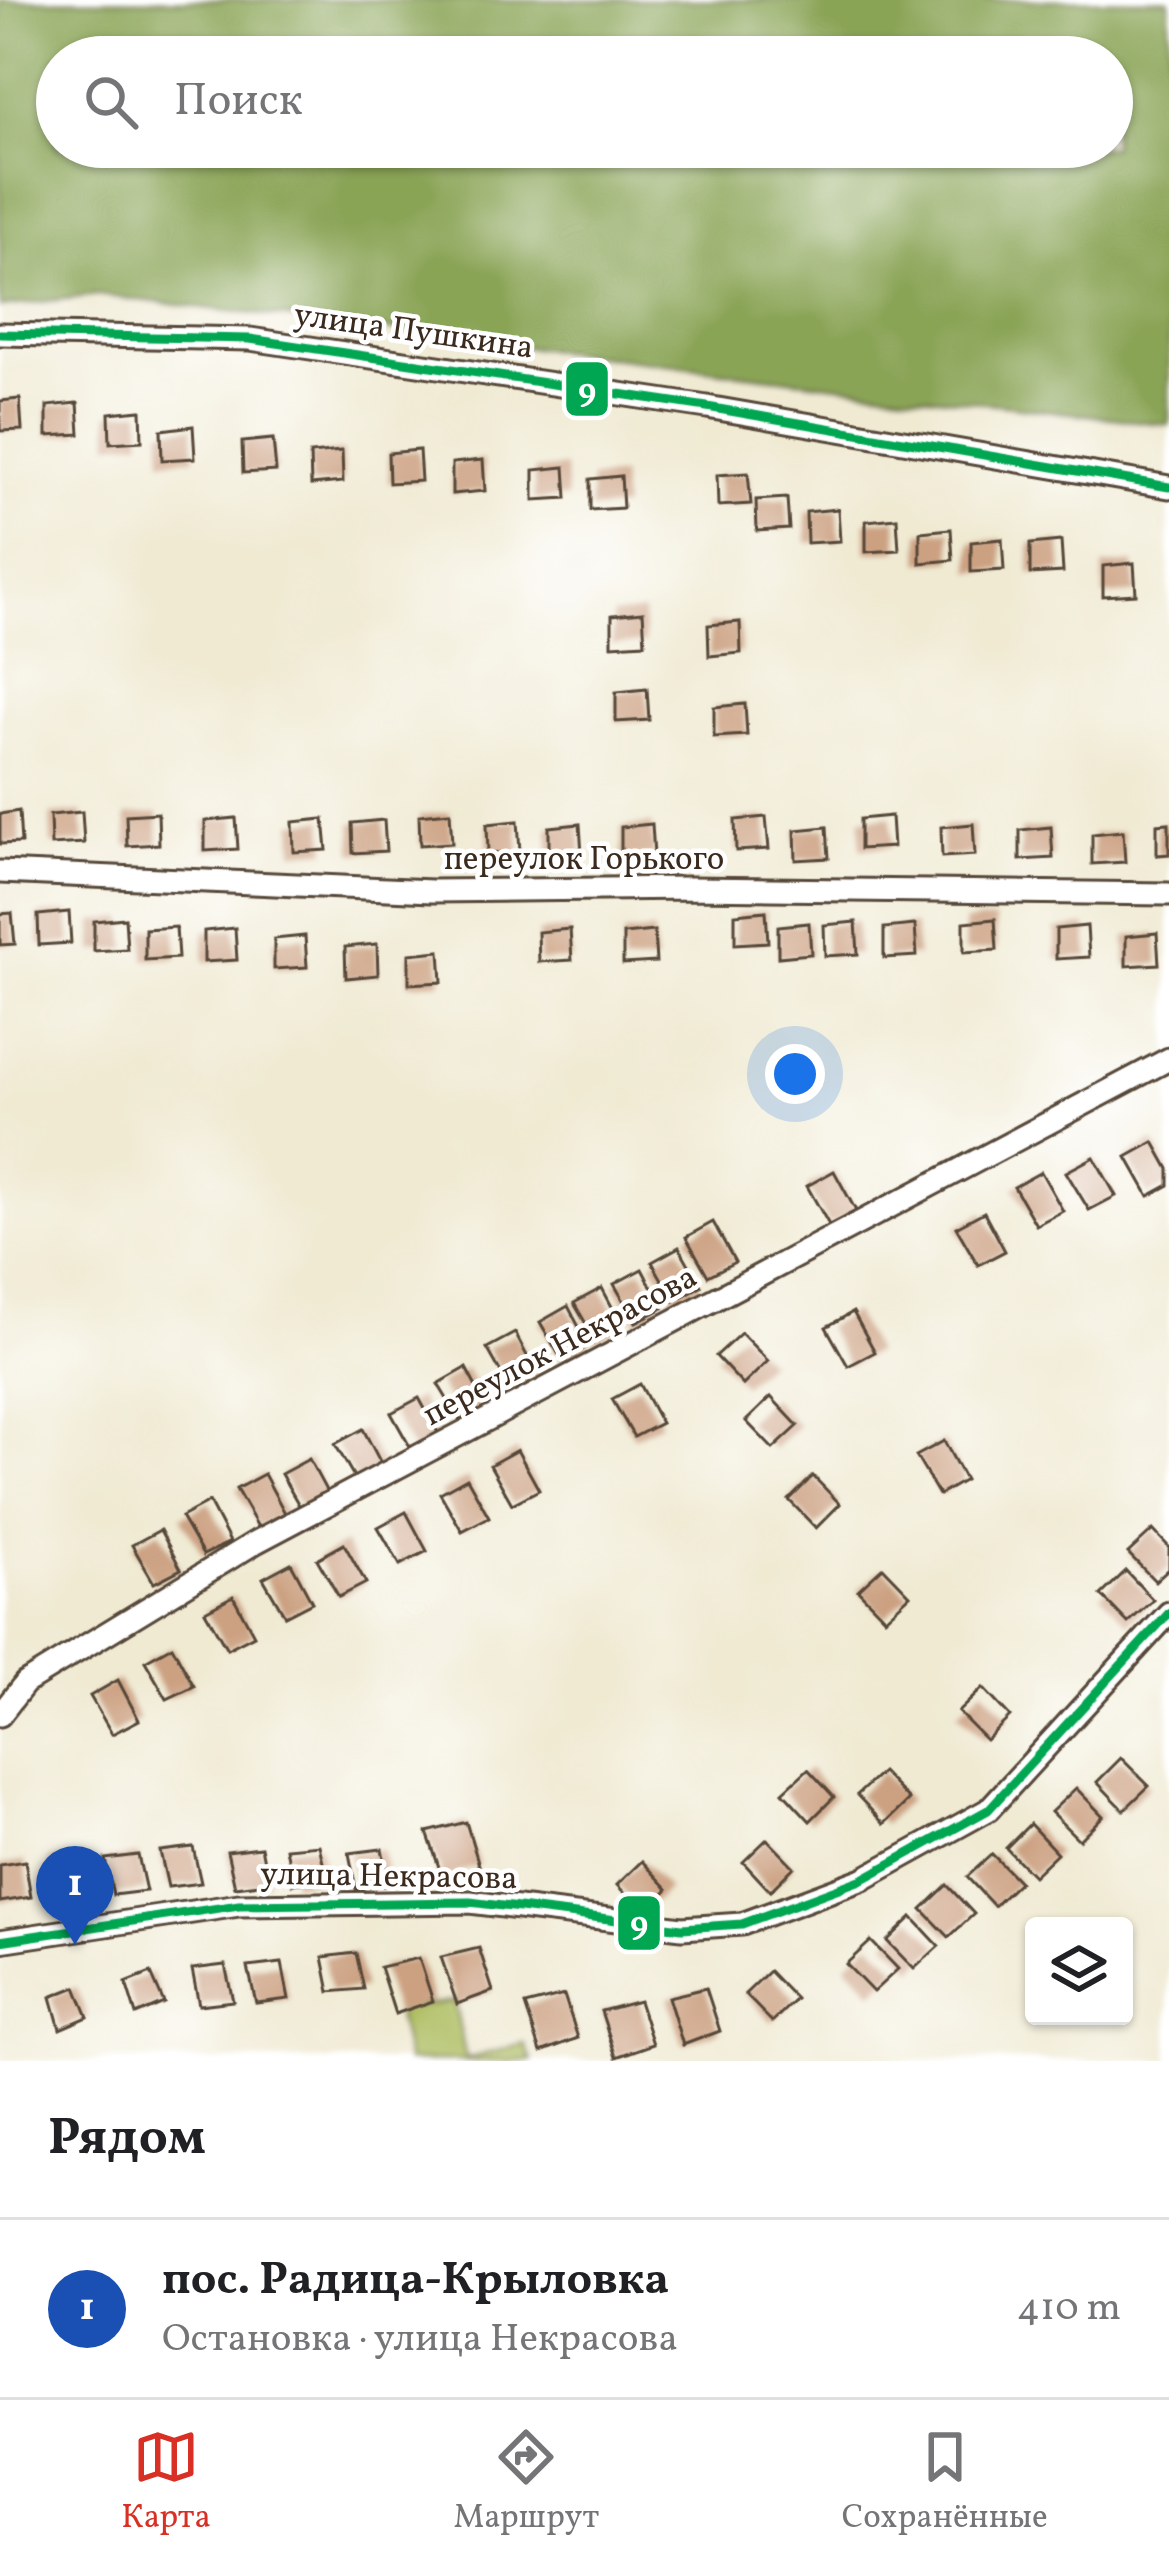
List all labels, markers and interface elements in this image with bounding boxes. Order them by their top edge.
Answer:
search box [36,36,1133,168]
icon: search [78,69,144,135]
text: Поиск [174,71,303,134]
street label: улица Пушкина [291,293,536,373]
line badge: 9 [564,360,610,418]
text: 9 [578,370,596,416]
street label: переулок Горького [444,838,724,884]
your location [765,1044,825,1104]
street label: переулок Некрасова [416,1256,706,1439]
pin: 1 [36,1846,114,1945]
street label: улица Некрасова [260,1853,518,1903]
line badge: 9 [616,1894,662,1952]
text: 9 [630,1903,648,1949]
map controls [1025,1917,1133,2025]
button: layers [1025,1917,1133,2025]
text: Рядом [48,2104,206,2175]
text: пос. Радица-Крыловка [162,2250,669,2313]
text: 1 [79,2282,95,2336]
text: 410 m [1017,2282,1121,2336]
text: Остановка · улица Некрасова [162,2313,678,2367]
tab: Карта [121,2424,211,2542]
tab: Маршрут [454,2424,599,2542]
tab: Сохранённые [842,2424,1048,2542]

